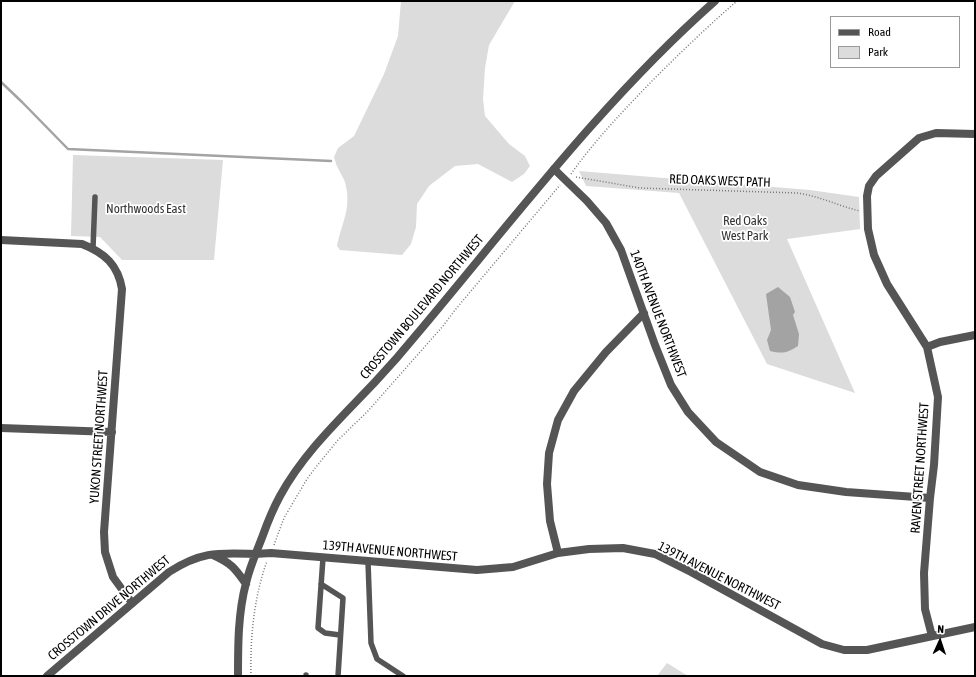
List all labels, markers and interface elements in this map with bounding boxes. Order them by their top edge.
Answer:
legend [830,16,960,68]
text: Road [868,25,891,39]
text: Park [868,45,888,59]
street label: RED OAKS WEST PATH [669,171,771,191]
park label: Northwoods East [106,201,186,217]
park label: Red Oaks West Park [722,213,768,244]
street label: CROSSTOWN BOULEVARD NORTHWEST [357,232,487,382]
street label: 140TH AVENUE NORTHWEST [626,248,690,380]
street label: YUKON STREET NORTHWEST [87,370,111,504]
street label: RAVEN STREET NORTHWEST [908,402,932,534]
street label: 139TH AVENUE NORTHWEST [322,537,458,565]
street label: 139TH AVENUE NORTHWEST [655,538,783,614]
street label: CROSSTOWN DRIVE NORTHWEST [45,552,173,664]
north arrow [920,621,960,661]
text: N [937,623,944,635]

